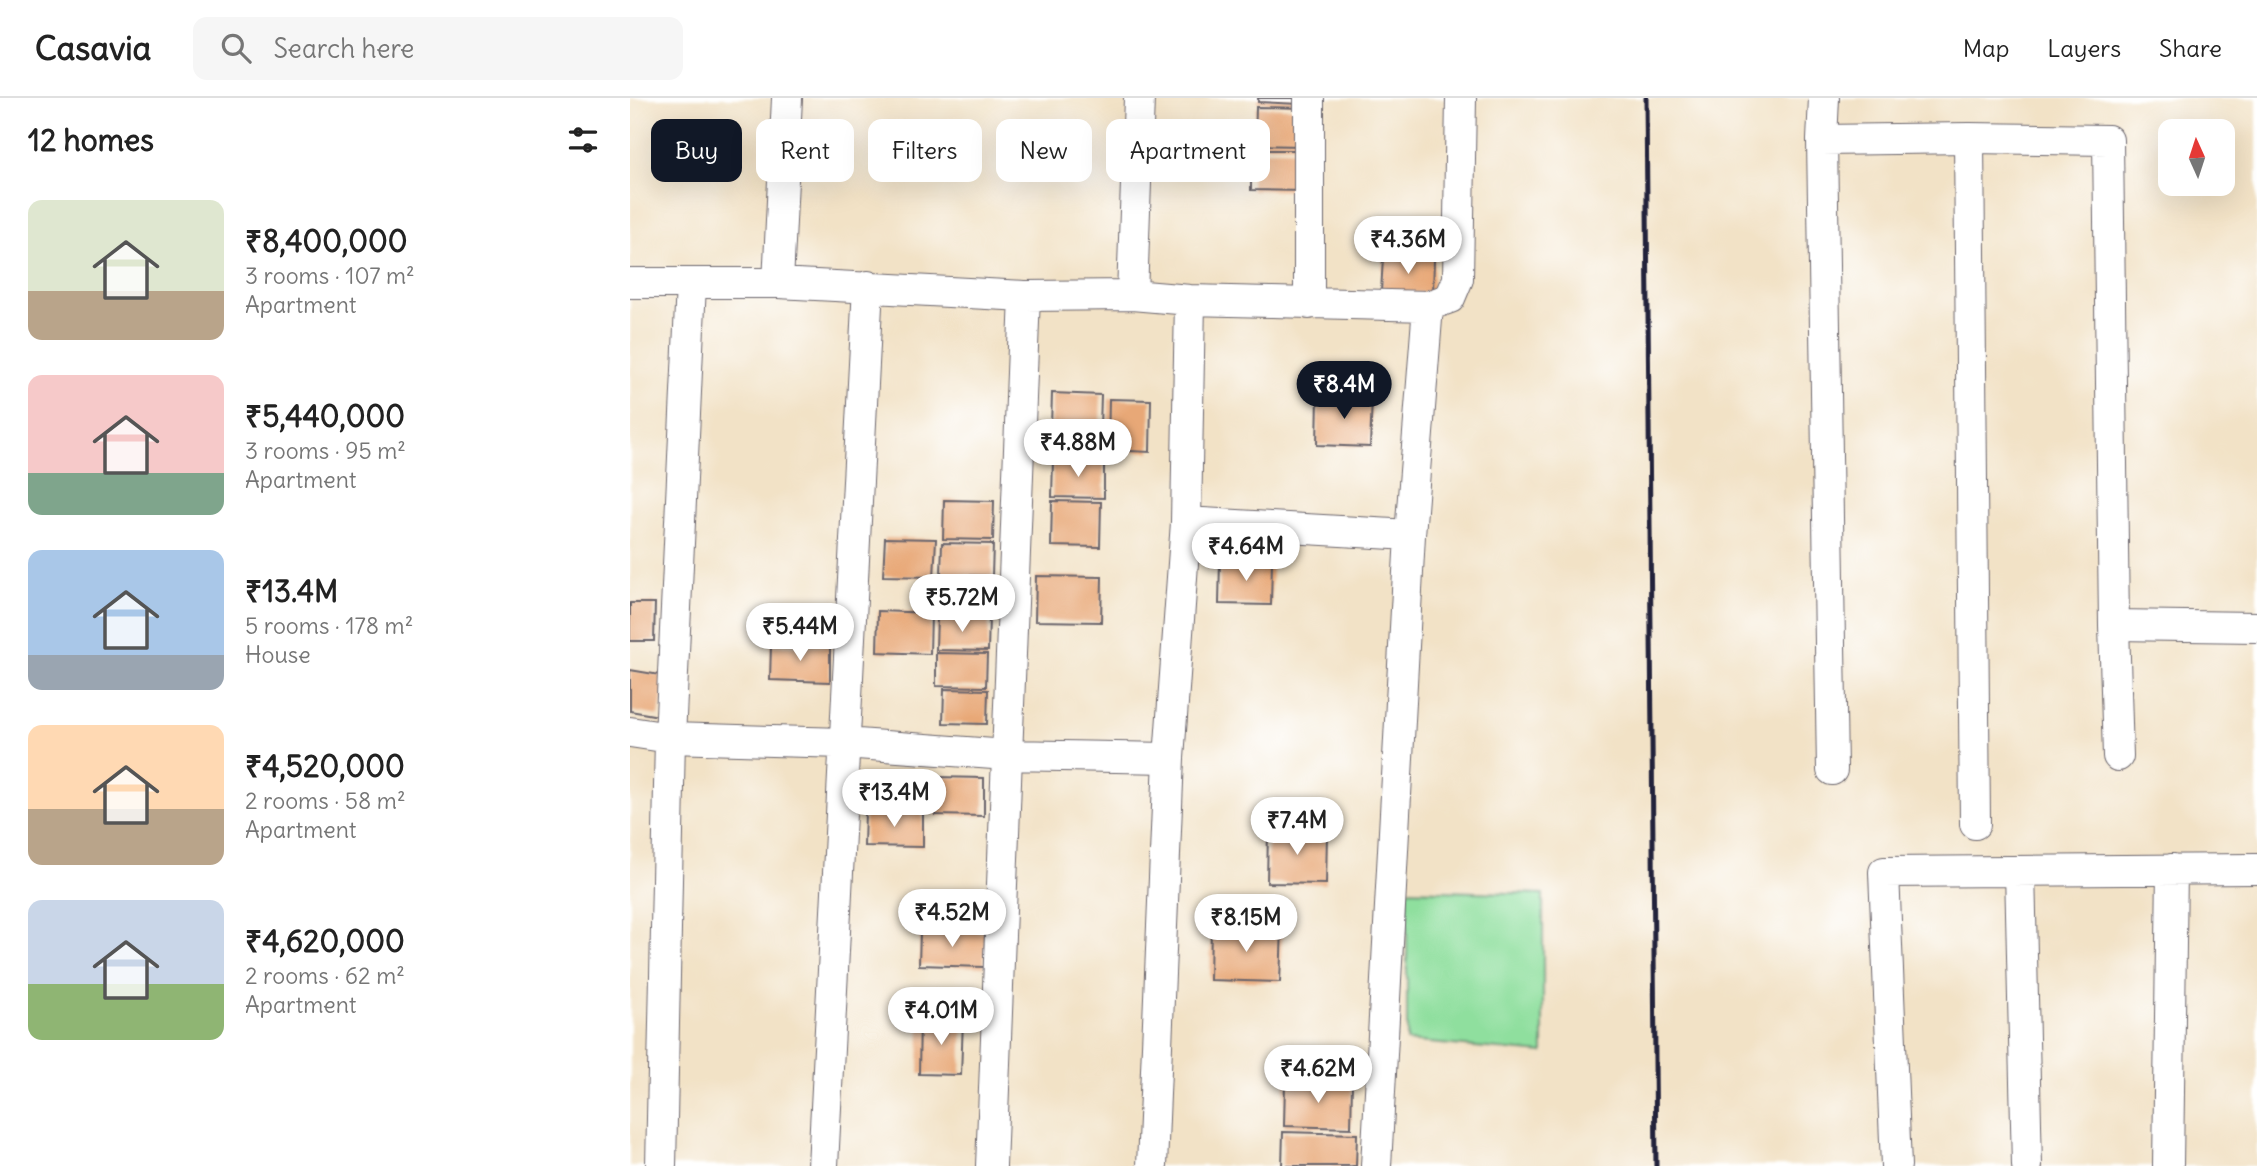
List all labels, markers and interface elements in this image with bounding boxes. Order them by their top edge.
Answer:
search box [193,17,683,80]
text: Casavia [35,27,151,69]
icon: search [217,29,255,67]
text: Search here [273,32,414,65]
text: Map [1963,33,2009,63]
text: Layers [2047,33,2121,63]
text: Share [2159,33,2222,63]
chip: Buy [651,119,742,182]
chip: Rent [756,119,854,182]
chip: Filters [868,119,982,182]
chip: New [996,119,1092,182]
chip: Apartment [1106,119,1270,182]
north arrow [2158,119,2235,196]
map controls [2158,119,2235,196]
text: 12 homes [28,121,154,159]
icon: filters [564,121,602,159]
pin: ₹4.36M [1351,216,1465,276]
text: ₹8,400,000 [245,222,408,260]
text: ₹4.36M [1370,224,1446,253]
icon: home [84,228,168,312]
text: 3 rooms · 107 m² [245,261,415,290]
text: Apartment [245,290,357,319]
pin: ₹8.4M [1295,362,1393,421]
text: ₹8.4M [1313,369,1375,398]
text: ₹5,440,000 [245,397,405,435]
icon: home [84,403,168,487]
pin: ₹4.88M [1021,420,1135,479]
text: ₹4.88M [1040,427,1116,456]
text: 3 rooms · 95 m² [245,436,406,465]
text: Apartment [245,465,357,494]
pin: ₹4.64M [1189,524,1303,583]
text: ₹4.64M [1208,531,1284,560]
text: ₹13.4M [245,572,338,610]
pin: ₹5.72M [905,574,1019,634]
icon: home [84,578,168,662]
text: ₹5.72M [925,582,999,611]
pin: ₹5.44M [743,603,857,663]
text: 5 rooms · 178 m² [245,611,413,640]
text: ₹5.44M [762,611,838,640]
text: House [245,640,311,669]
text: ₹4,520,000 [245,747,405,785]
icon: home [84,753,168,837]
pin: ₹13.4M [837,770,951,829]
text: ₹13.4M [858,777,930,806]
text: 2 rooms · 58 m² [245,786,406,815]
pin: ₹7.4M [1248,798,1346,857]
text: ₹7.4M [1267,805,1327,834]
text: Apartment [245,815,357,844]
pin: ₹4.52M [895,890,1009,949]
pin: ₹8.15M [1189,894,1303,954]
text: ₹4.52M [914,897,990,926]
text: ₹8.15M [1210,902,1282,931]
text: ₹4,620,000 [245,922,405,960]
icon: home [84,928,168,1012]
text: 2 rooms · 62 m² [245,961,405,990]
pin: ₹4.01M [884,988,998,1047]
text: Apartment [245,990,357,1019]
text: ₹4.01M [904,995,978,1024]
pin: ₹4.62M [1261,1046,1375,1105]
text: ₹4.62M [1280,1053,1356,1082]

